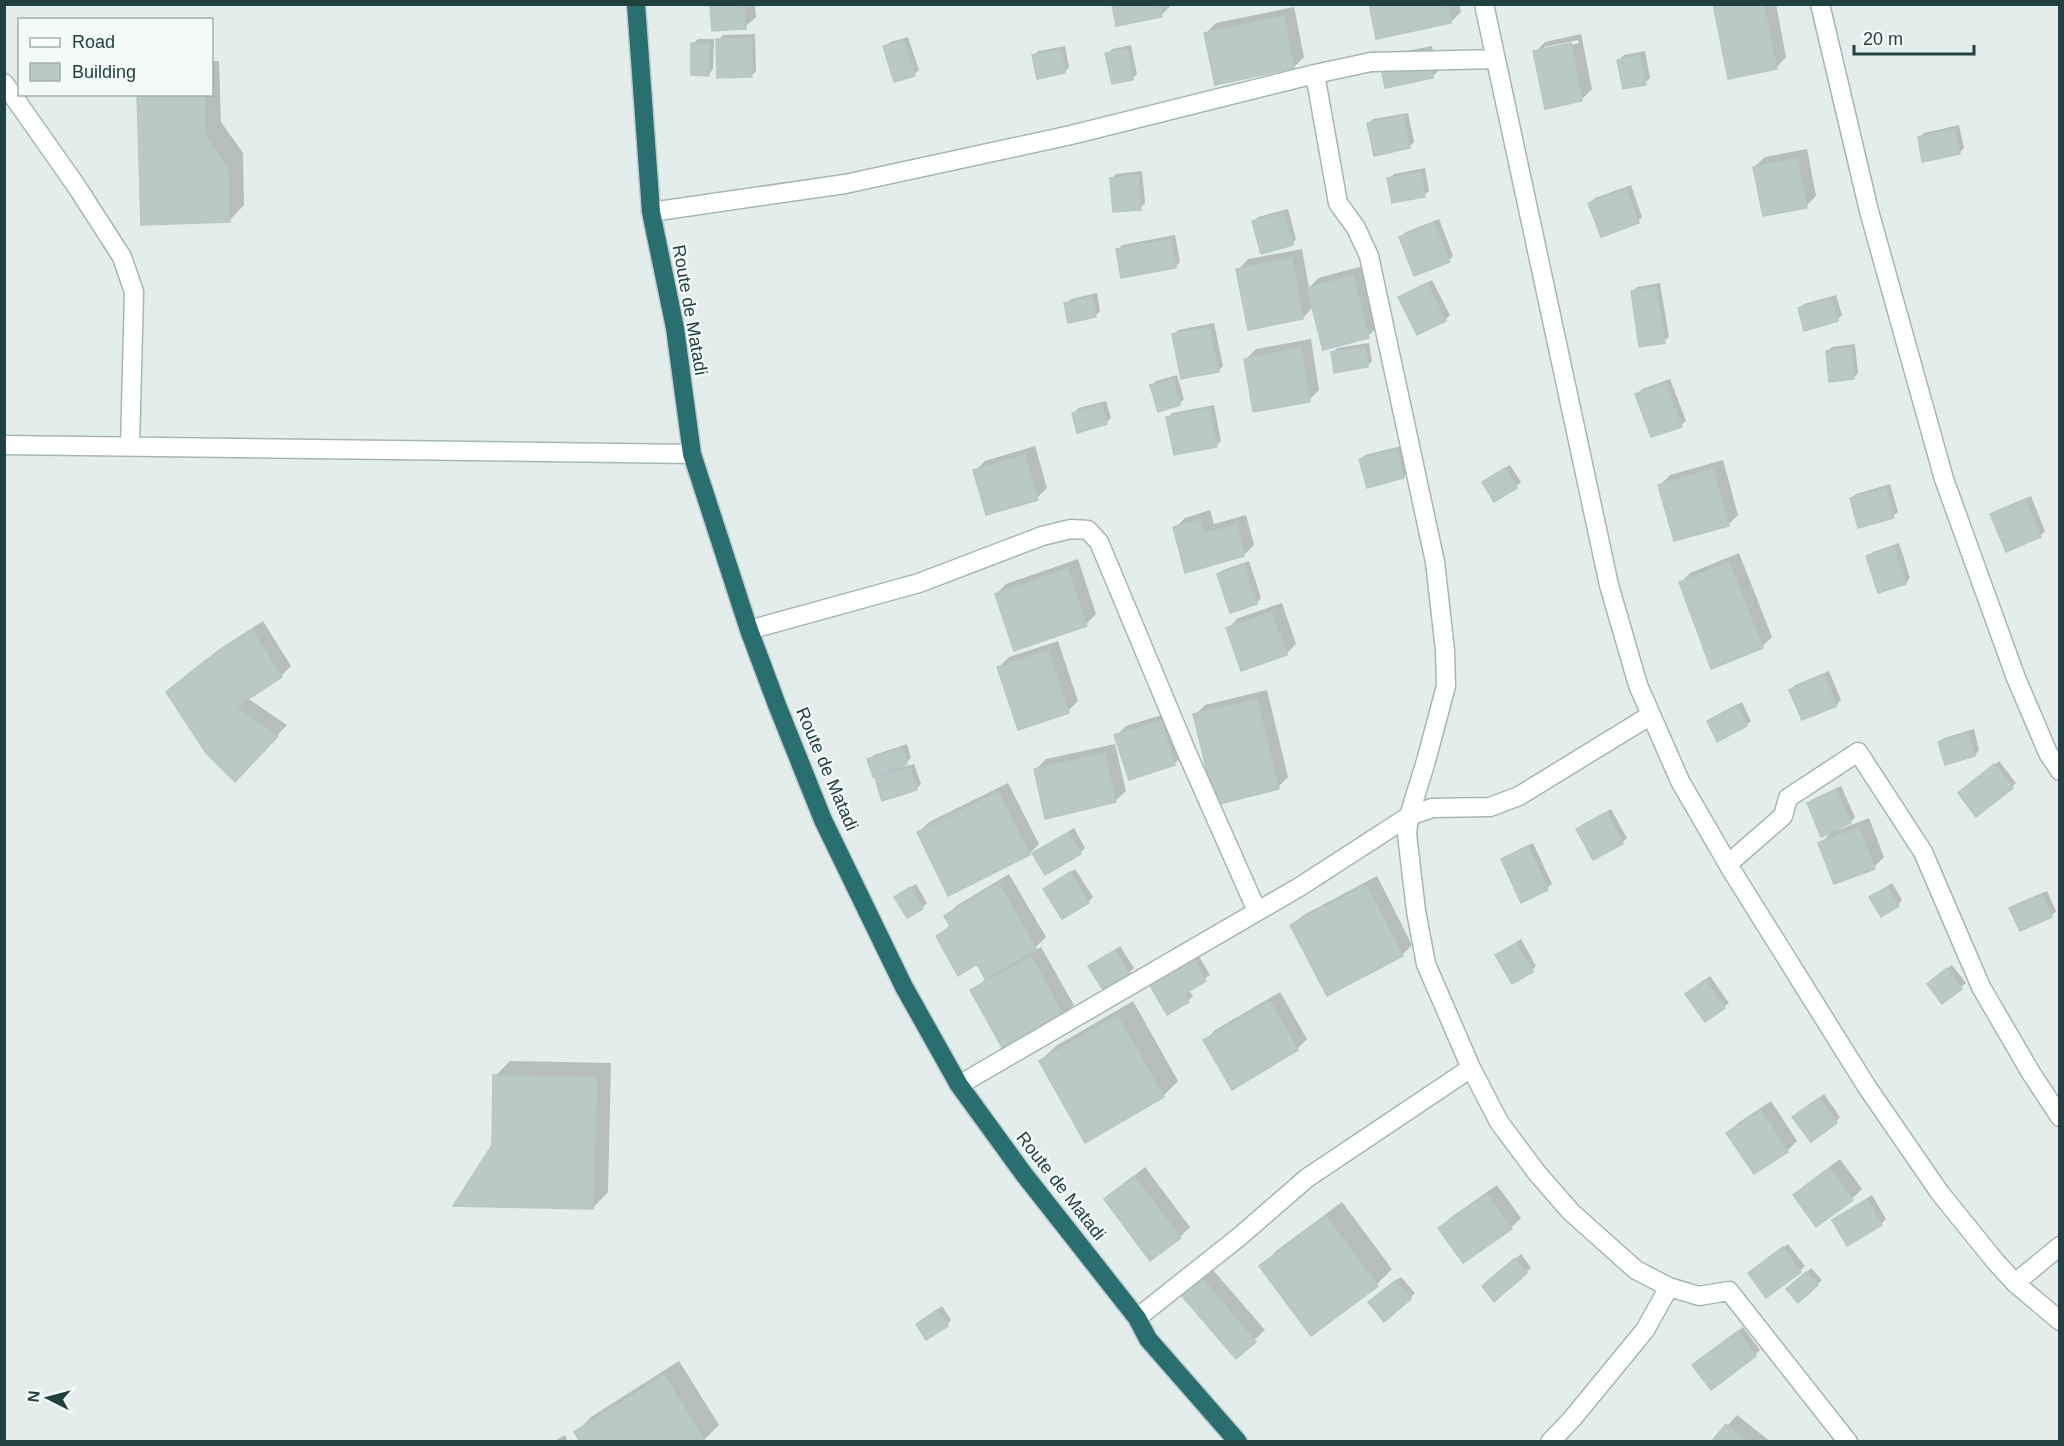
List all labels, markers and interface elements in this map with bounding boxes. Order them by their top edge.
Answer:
legend [18,18,213,96]
scale bar [1854,18,1974,56]
text: 20 m [1863,29,1903,49]
text: Road [72,32,115,52]
text: Building [72,62,136,82]
street label: Route de Matadi [669,243,711,377]
street label: Route de Matadi [792,704,862,834]
street label: Route de Matadi [1012,1128,1110,1244]
north arrow [18,1368,78,1428]
text: N [25,1390,43,1403]

